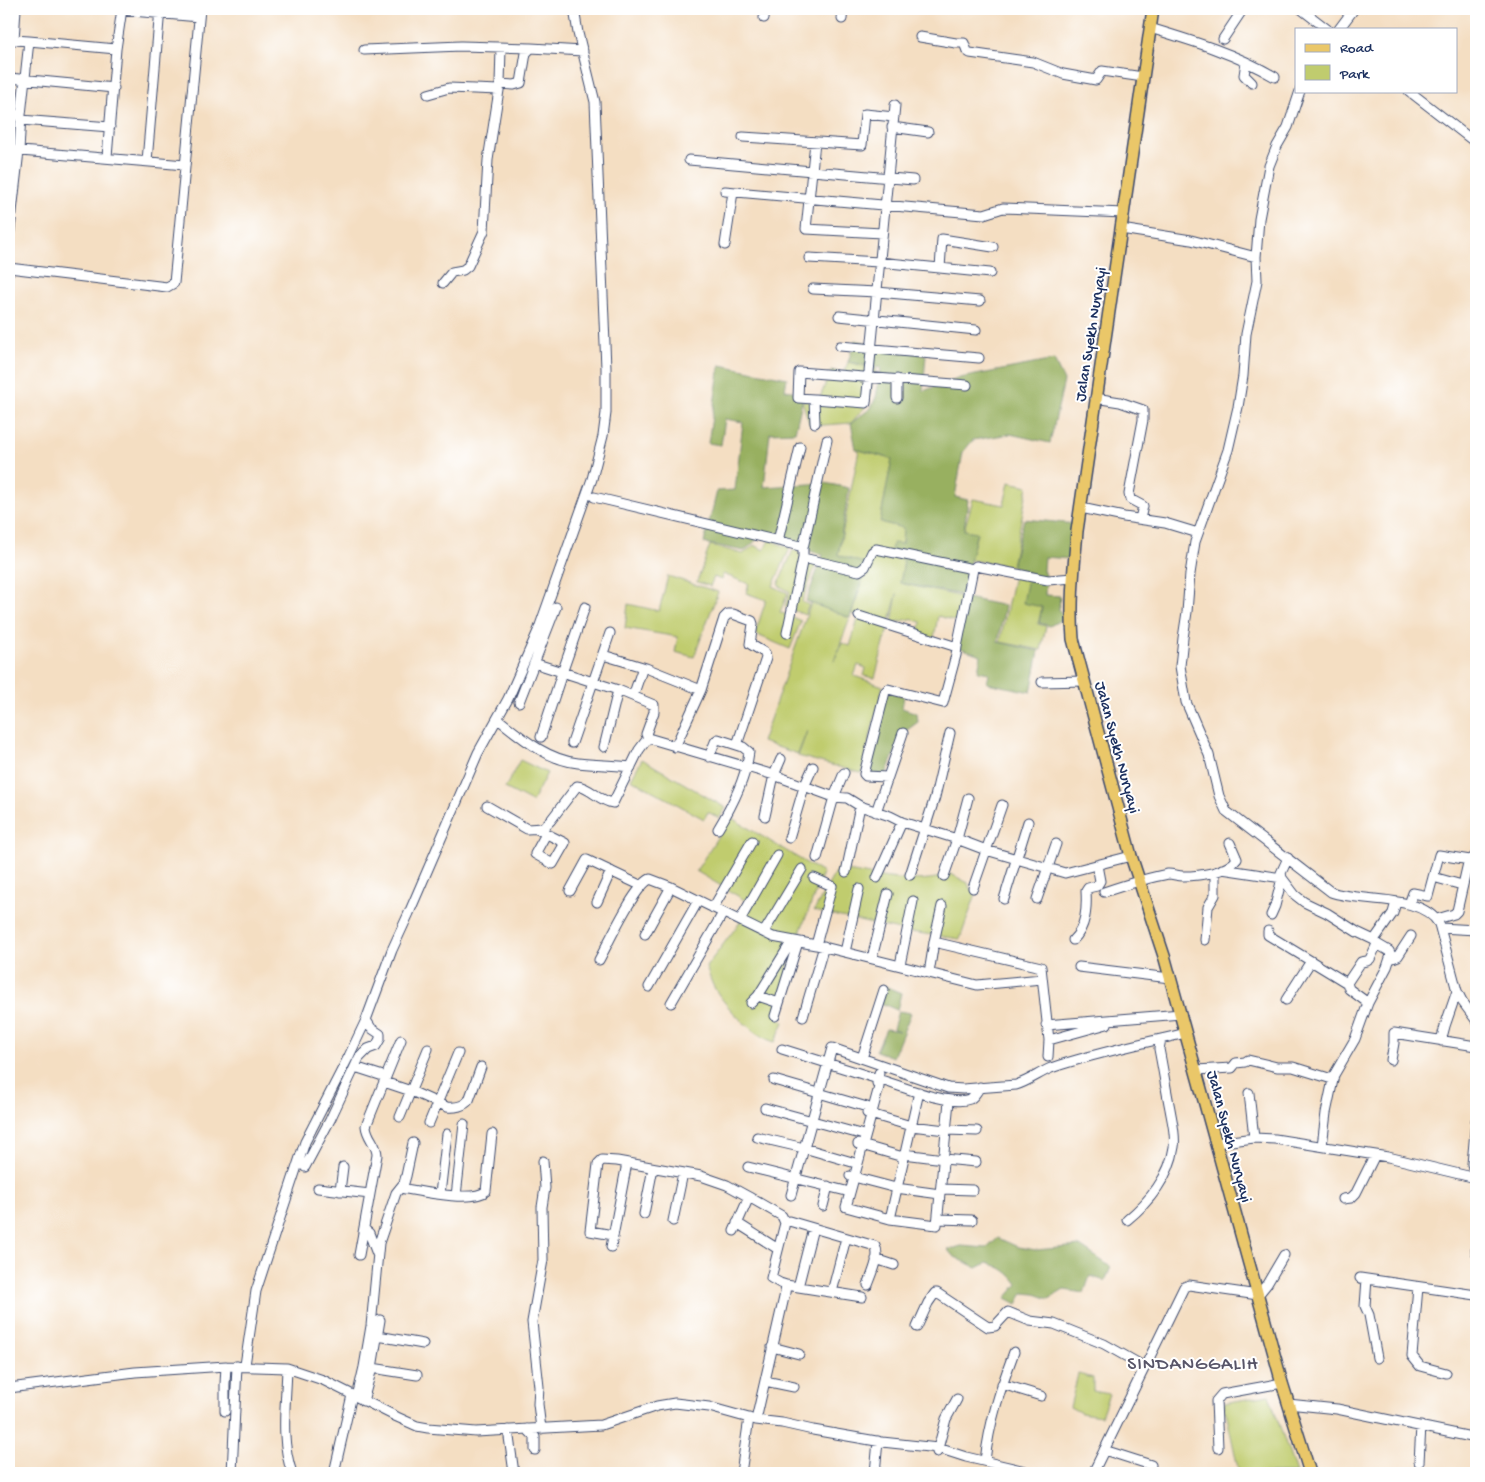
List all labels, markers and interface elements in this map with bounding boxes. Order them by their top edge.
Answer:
legend [1295,28,1458,92]
text: Road [1340,40,1374,58]
text: Park [1339,66,1370,84]
street label: Jalan Syekh Nuryayi [1072,266,1112,403]
street label: Jalan Syekh Nuryayi [1089,680,1142,816]
street label: Jalan Syekh Nuryayi [1201,1069,1254,1205]
district label: SINDANGGALIH [1127,1354,1259,1377]

